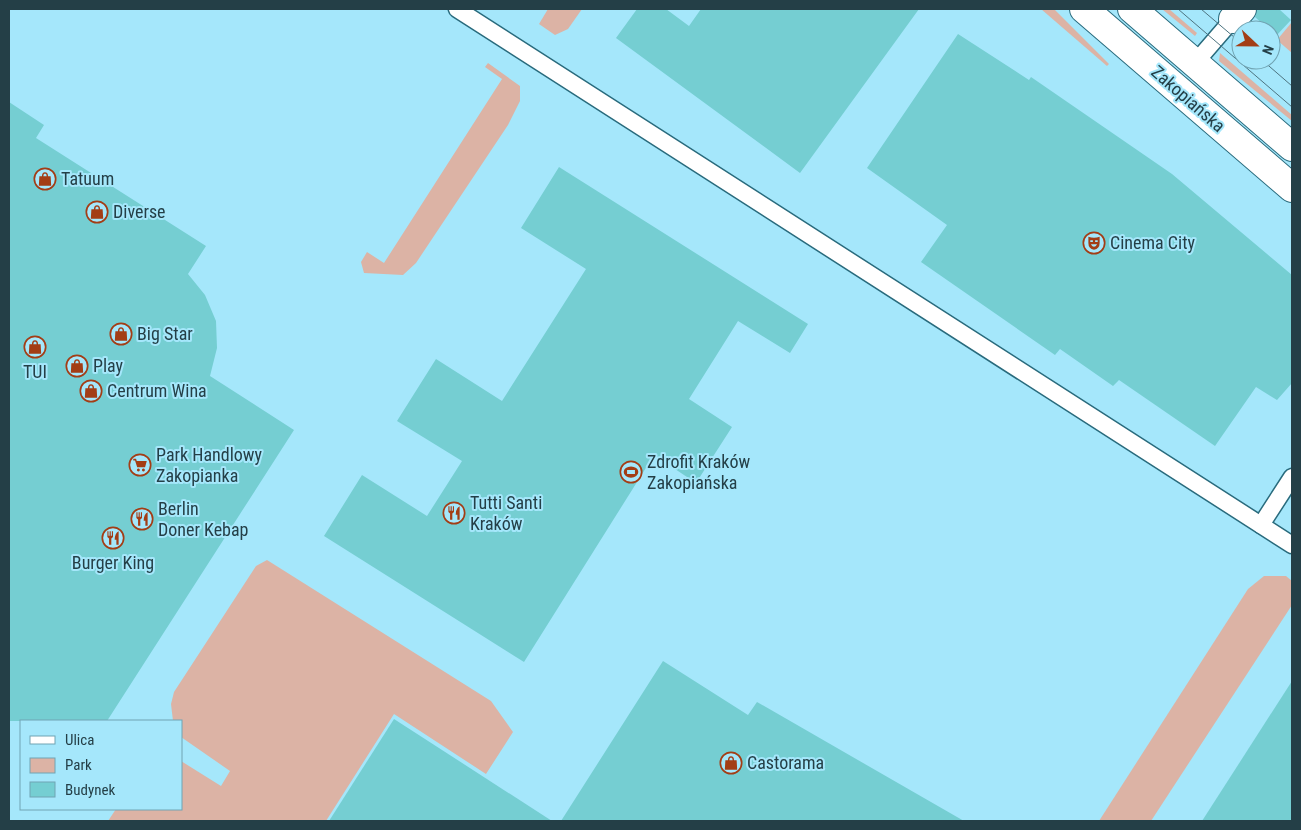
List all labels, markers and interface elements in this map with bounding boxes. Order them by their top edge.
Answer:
north arrow [1231,20,1281,70]
text: N [1259,43,1277,57]
street label: Zakopiańska [1147,61,1229,136]
shop icon: Tatuum [33,167,57,191]
place label: Tatuum [61,168,114,189]
shop icon: Diverse [85,200,109,224]
place label: Diverse [113,201,166,222]
theatre icon: Cinema City [1082,231,1106,255]
place label: Cinema City [1110,232,1195,253]
shop icon: Big Star [109,322,133,346]
place label: Big Star [137,323,193,344]
shop icon: TUI [23,335,47,359]
shop icon: Play [65,354,89,378]
place label: Play [93,355,124,376]
place label: TUI [23,361,47,382]
shop icon: Centrum Wina [79,379,103,403]
place label: Centrum Wina [107,380,207,401]
place label: Park Handlowy Zakopianka [156,444,263,486]
place label: Zdrofit Kraków Zakopiańska [647,451,751,493]
supermarket icon: Park Handlowy Zakopianka [128,453,152,477]
sports icon: Zdrofit Kraków Zakopiańska [619,460,643,484]
place label: Tutti Santi Kraków [470,492,542,534]
place label: Berlin Doner Kebap [158,498,249,540]
restaurant icon: Tutti Santi Kraków [442,501,466,525]
restaurant icon: Berlin Doner Kebap [130,507,154,531]
restaurant icon: Burger King [101,526,125,550]
place label: Burger King [72,552,154,573]
legend [20,720,182,810]
text: Ulica [65,731,94,749]
shop icon: Castorama [719,751,743,775]
place label: Castorama [747,752,824,773]
text: Park [65,756,92,774]
text: Budynek [65,781,115,799]

